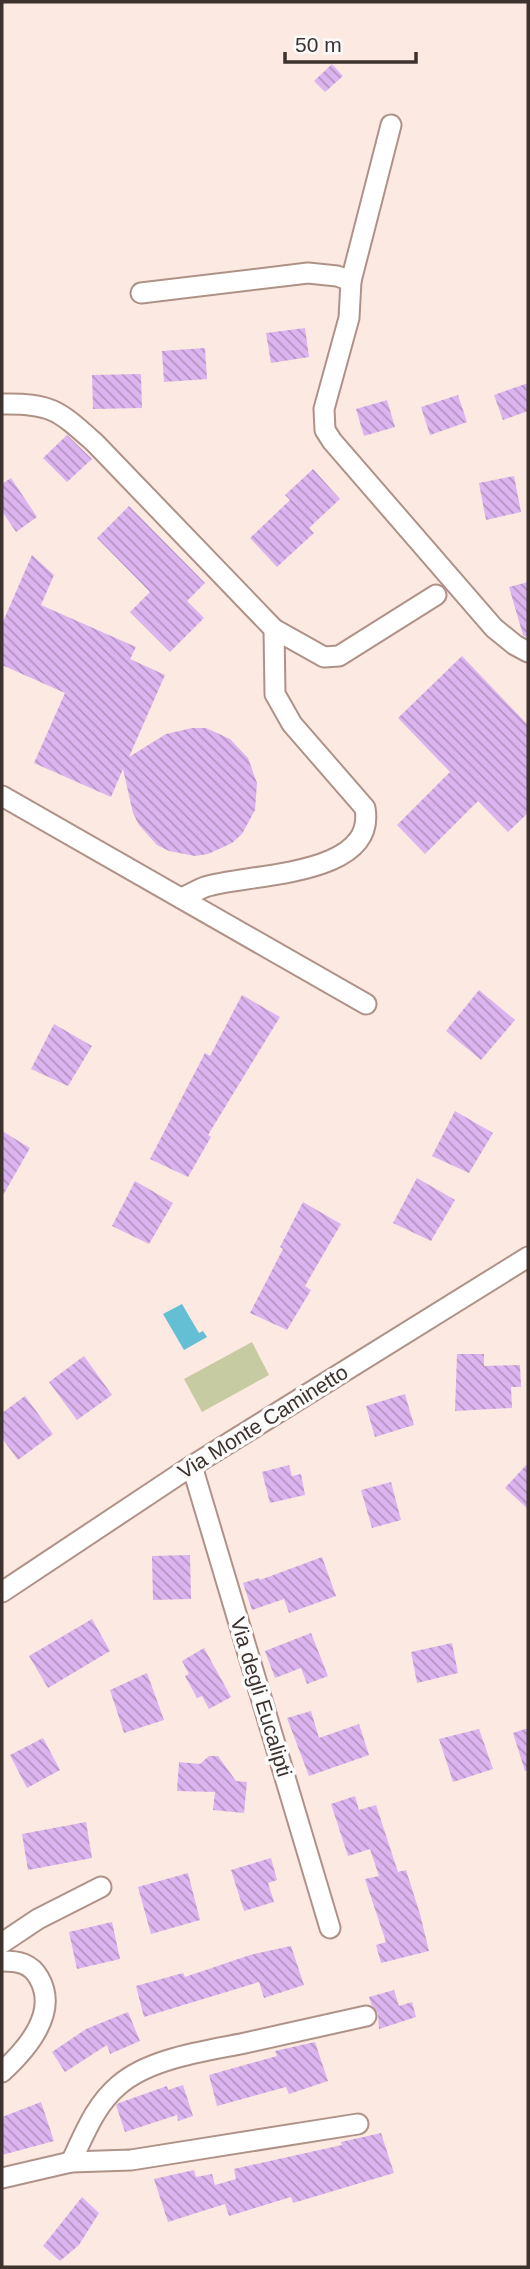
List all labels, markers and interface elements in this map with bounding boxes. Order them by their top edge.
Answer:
scale bar [285,21,416,65]
text: 50 m [295,33,342,56]
street label: Via Monte Caminetto [174,1360,352,1483]
street label: Via degli Eucalipti [226,1614,297,1779]

